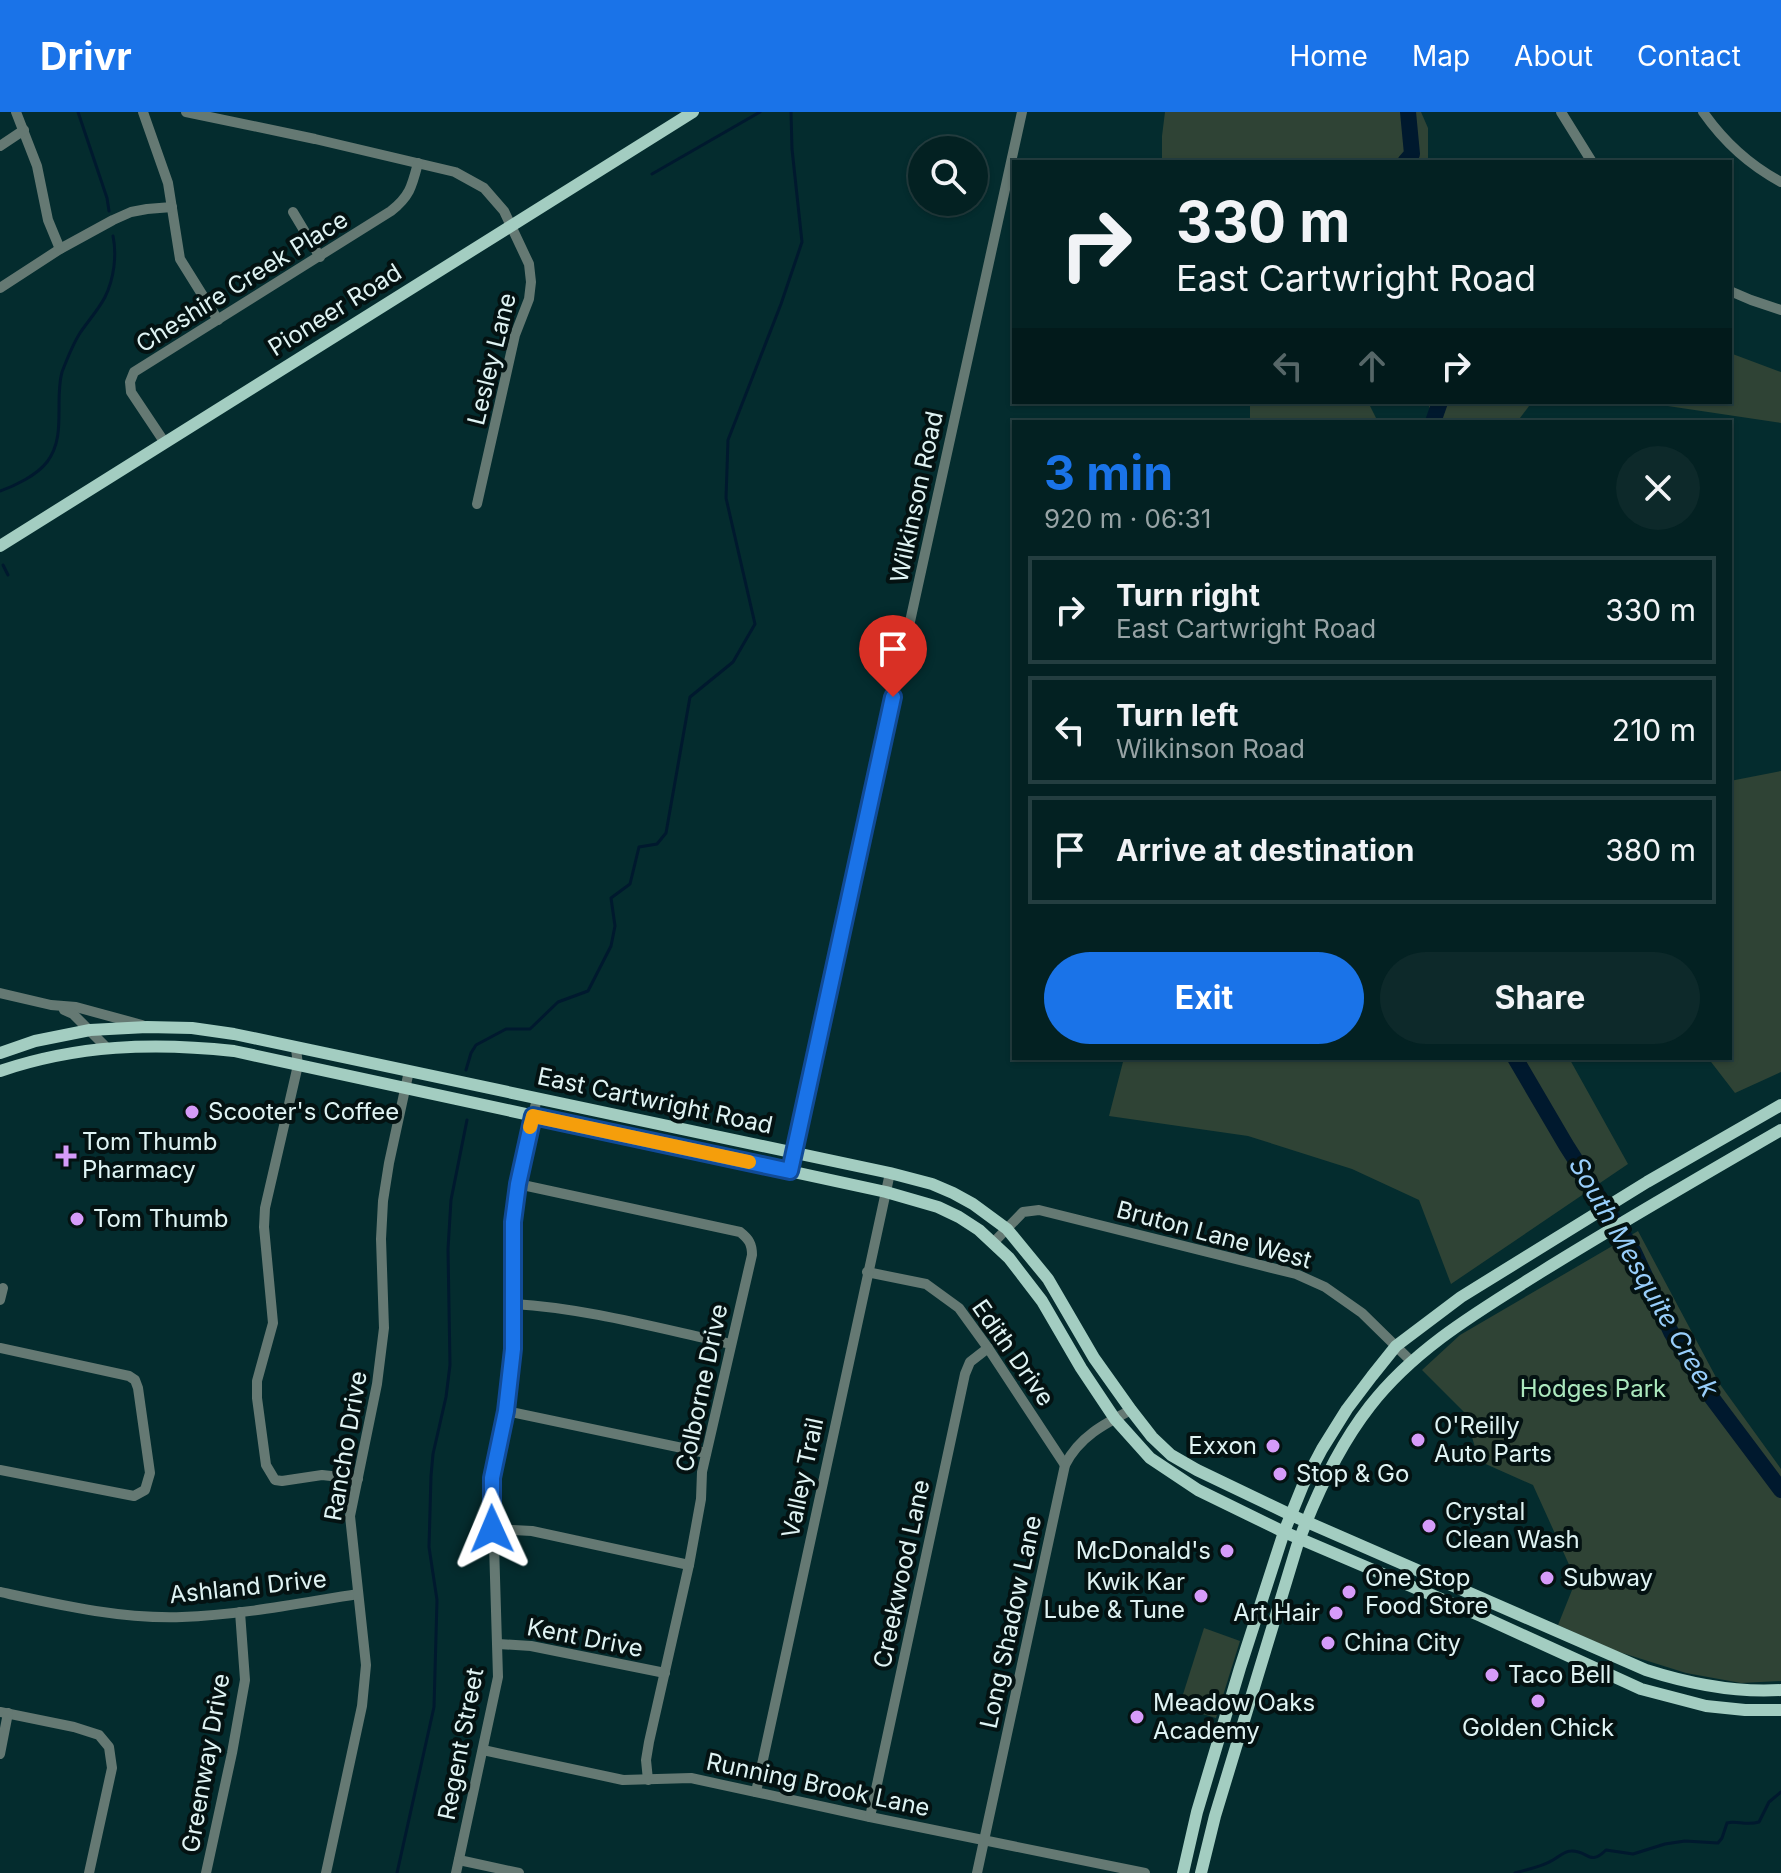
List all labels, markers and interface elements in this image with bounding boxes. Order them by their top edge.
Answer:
text: Drivr [40,33,132,79]
text: Home [1289,39,1368,73]
text: Map [1412,39,1470,73]
text: About [1514,39,1593,73]
text: Contact [1637,39,1741,73]
map controls [908,136,988,216]
button: search [908,136,988,216]
text: 330 m [1176,188,1350,256]
icon: right [1044,192,1148,296]
street label: Cheshire Creek Place [131,205,353,359]
text: East Cartwright Road [1176,256,1536,300]
street label: Pioneer Road [263,257,407,362]
street label: Lesley Lane [461,290,522,428]
icon: left [1266,344,1310,388]
icon: ahead [1350,344,1394,388]
icon: right [1434,344,1478,388]
street label: Wilkinson Road [884,409,949,585]
text: 3 min [1044,443,1173,502]
button: close [1616,446,1700,530]
text: 920 m · 06:31 [1044,503,1211,534]
text: Turn right [1116,577,1260,613]
icon: right [1048,588,1092,632]
text: 330 m [1605,592,1696,628]
text: East Cartwright Road [1116,613,1376,644]
pin [859,615,927,697]
icon: arrive [871,627,915,671]
text: Turn left [1116,697,1238,733]
icon: left [1048,708,1092,752]
text: 210 m [1612,712,1696,748]
text: Wilkinson Road [1116,733,1305,764]
icon: arrive [1048,828,1092,872]
text: Arrive at destination [1116,832,1414,868]
text: 380 m [1605,832,1696,868]
button: Exit [1044,952,1364,1044]
button: Share [1380,952,1700,1044]
street label: East Cartwright Road [535,1061,776,1140]
place label: Scooter's Coffee [208,1097,399,1126]
marker: Scooter's Coffee [183,1103,201,1121]
place label: Tom Thumb Pharmacy [82,1127,217,1184]
marker: Tom Thumb Pharmacy [57,1147,75,1165]
water label: South Mesquite Creek [1563,1151,1726,1403]
street label: Bruton Lane West [1113,1195,1315,1275]
place label: Tom Thumb [93,1204,228,1233]
marker: Tom Thumb [68,1210,86,1228]
street label: Edith Drive [966,1294,1061,1412]
street label: Colborne Drive [670,1301,733,1474]
street label: Rancho Drive [318,1369,373,1523]
park label: Hodges Park [1520,1374,1666,1403]
place label: O'Reilly Auto Parts [1434,1411,1552,1468]
street label: Valley Trail [776,1415,829,1541]
place label: Exxon [1188,1431,1257,1460]
marker: O'Reilly Auto Parts [1409,1431,1427,1449]
marker: Exxon [1264,1437,1282,1455]
place label: Stop & Go [1296,1459,1409,1488]
marker: Stop & Go [1271,1465,1289,1483]
street label: Creekwood Lane [867,1477,936,1671]
position arrow [450,1487,534,1571]
place label: Crystal Clean Wash [1445,1497,1580,1554]
street label: Long Shadow Lane [974,1513,1047,1731]
marker: Crystal Clean Wash [1420,1517,1438,1535]
place label: McDonald's [1076,1536,1211,1565]
marker: McDonald's [1218,1542,1236,1560]
place label: One Stop Food Store [1365,1563,1488,1620]
place label: Subway [1563,1563,1653,1592]
street label: Ashland Drive [168,1564,328,1609]
place label: Kwik Kar Lube & Tune [1044,1567,1185,1624]
marker: Subway [1538,1569,1556,1587]
marker: One Stop Food Store [1340,1583,1358,1601]
marker: Kwik Kar Lube & Tune [1192,1587,1210,1605]
place label: Art Hair [1233,1598,1320,1627]
marker: Art Hair [1327,1604,1345,1622]
street label: Kent Drive [525,1612,646,1663]
place label: China City [1344,1628,1461,1657]
marker: China City [1319,1634,1337,1652]
place label: Taco Bell [1508,1660,1611,1689]
street label: Regent Street [432,1665,489,1822]
marker: Taco Bell [1483,1666,1501,1684]
street label: Greenway Drive [175,1671,236,1855]
place label: Meadow Oaks Academy [1153,1688,1315,1745]
marker: Golden Chick [1529,1692,1547,1710]
marker: Meadow Oaks Academy [1128,1708,1146,1726]
place label: Golden Chick [1462,1713,1614,1742]
street label: Running Brook Lane [704,1747,932,1822]

